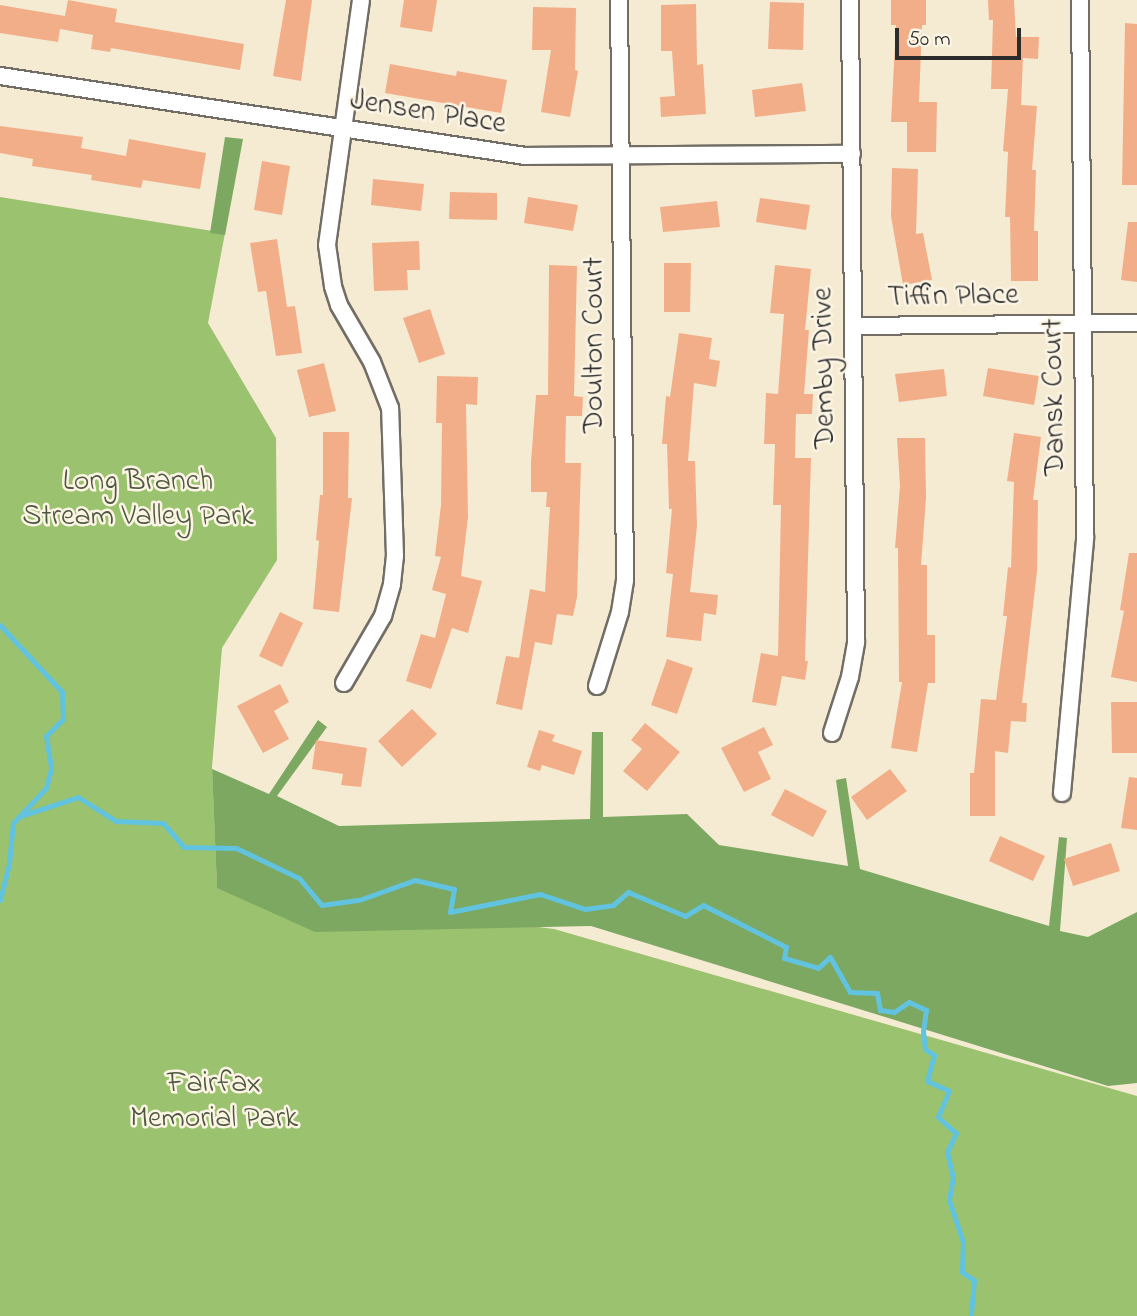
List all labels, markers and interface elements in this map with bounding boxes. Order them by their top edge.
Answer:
scale bar [899,14,1025,58]
text: 50 m [908,25,951,55]
street label: Jensen Place [347,83,509,143]
street label: Doulton Court [577,257,613,433]
street label: Tiffin Place [887,278,1019,316]
street label: Demby Drive [806,287,844,449]
street label: Dansk Court [1036,318,1074,476]
park label: Long Branch Stream Valley Park [22,464,254,534]
park label: Fairfax Memorial Park [130,1066,298,1136]

